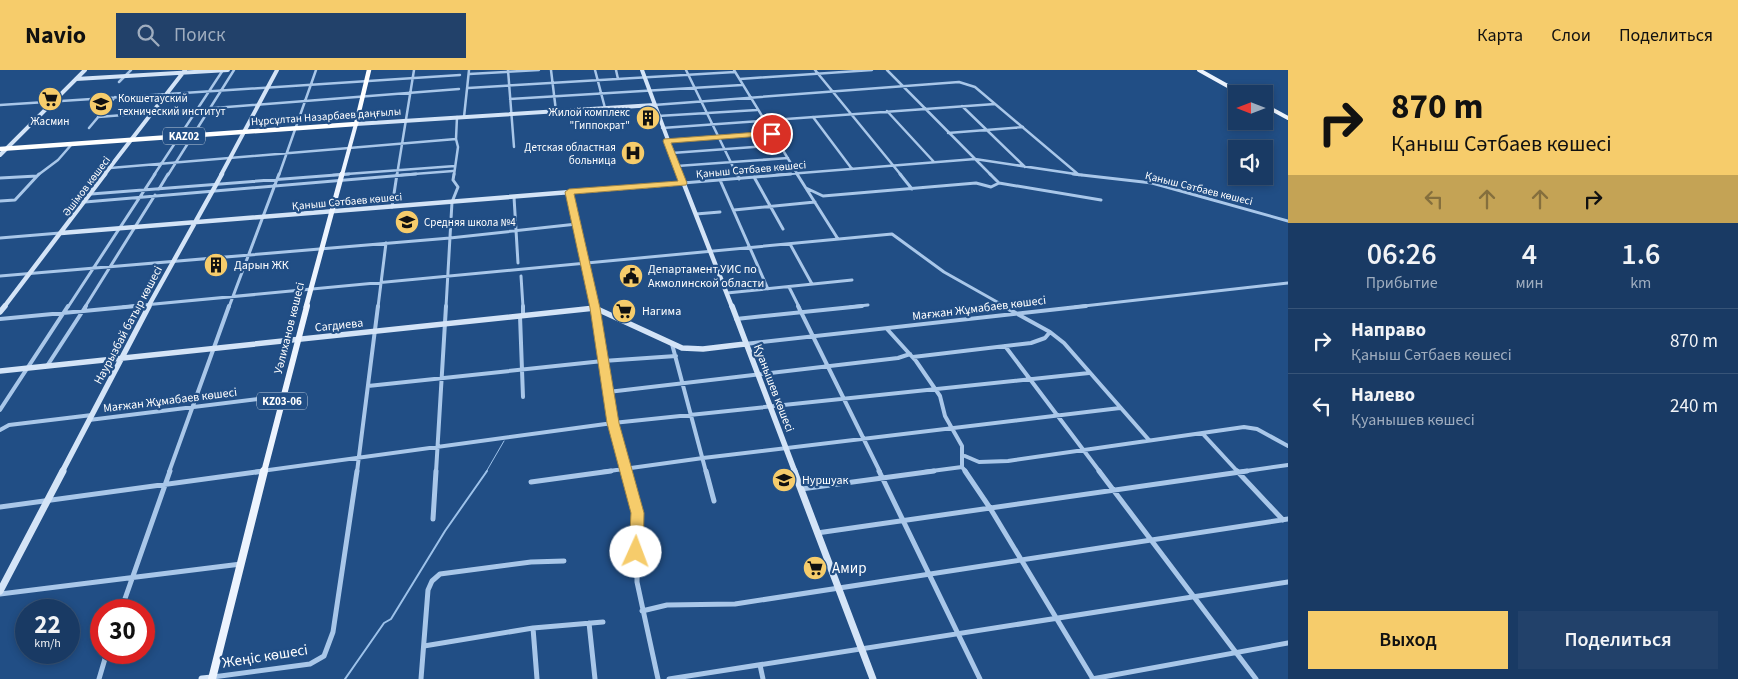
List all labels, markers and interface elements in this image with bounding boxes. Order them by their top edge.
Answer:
search box [116,13,466,58]
text: Navio [25,18,86,53]
icon: search [134,21,162,49]
text: Поиск [174,22,225,49]
text: Карта [1477,23,1523,48]
text: Слои [1551,23,1591,48]
text: Поделиться [1619,23,1713,48]
text: 870 m [1391,82,1483,132]
north arrow [1228,85,1272,130]
map controls [1228,85,1273,185]
supermarket icon: Жасмин [37,86,63,112]
icon: right [1308,90,1373,155]
school or university icon: Кокшетауский технический институт [88,91,114,117]
place label: Кокшетауский технический институт [118,91,226,119]
street label: Нұрсұлтан Назарбаев даңғылы [250,104,402,129]
place label: Жилой комплекс "Гиппократ" [549,105,630,133]
building icon: Жилой комплекс "Гиппократ" [635,105,661,131]
pin [751,113,793,155]
place label: Жасмин [30,114,70,129]
icon: arrive [758,120,786,148]
road number: KАZ02 [163,128,205,144]
text: Қаныш Сәтбаев көшесі [1391,128,1612,160]
place label: Детская областная больница [524,140,616,168]
hospital icon: Детская областная больница [620,140,646,166]
button: sound [1228,140,1273,185]
street label: Әшімов көшесі [59,153,114,219]
street label: Қаныш Сәтбаев көшесі [695,157,807,182]
street label: Қаныш Сәтбаев көшесі [1144,168,1254,209]
icon: left [1420,185,1448,213]
icon: ahead [1473,185,1501,213]
icon: ahead [1526,185,1554,213]
icon: right [1579,185,1607,213]
street label: Қаныш Сәтбаев көшесі [291,189,403,214]
school or university icon: Средняя школа №4 [394,209,420,235]
place label: Средняя школа №4 [424,215,516,230]
text: 06:26 [1367,233,1437,276]
text: 4 [1522,233,1537,276]
text: 1.6 [1621,233,1660,276]
building icon: Дарын ЖК [203,252,229,278]
place label: Дарын ЖК [234,257,289,274]
place label: Департамент УИС по Акмолинской области [648,261,764,292]
street label: Наурызбай батыр көшесі [90,263,167,387]
public building icon: Департамент УИС по Акмолинской области [618,263,644,289]
text: Прибытие [1366,272,1438,294]
text: мин [1515,272,1544,294]
text: km [1630,272,1651,294]
street label: Уәлиханов көшесі [270,280,309,376]
street label: Мағжан Жұмабаев көшесі [911,292,1047,325]
supermarket icon: Нагима [611,298,637,324]
place label: Нагима [642,303,681,320]
street label: Сагдиева [314,315,364,336]
text: Направо [1351,317,1426,344]
icon: right [1308,327,1336,355]
text: 870 m [1670,328,1718,355]
street label: Қуанышев көшесі [749,342,798,435]
text: Қаныш Сәтбаев көшесі [1351,344,1512,366]
text: Налево [1351,382,1415,409]
street label: Мағжан Жұмабаев көшесі [102,384,238,417]
road number: KZ03-06 [257,392,307,410]
icon: left [1308,392,1336,420]
text: 240 m [1670,393,1718,420]
text: Қуанышев көшесі [1351,409,1475,431]
school or university icon: Нуршуак [771,467,797,493]
place label: Нуршуак [802,472,848,489]
position arrow [609,525,661,577]
supermarket icon: Амир [802,555,828,581]
place label: Амир [832,558,866,579]
speed limit sign: 30 [90,599,155,664]
text: 22 [34,607,61,643]
button: Выход [1308,611,1508,669]
button: Поделиться [1518,611,1718,669]
text: km/h [34,635,61,652]
street label: Жеңіс көшесі [221,639,309,674]

